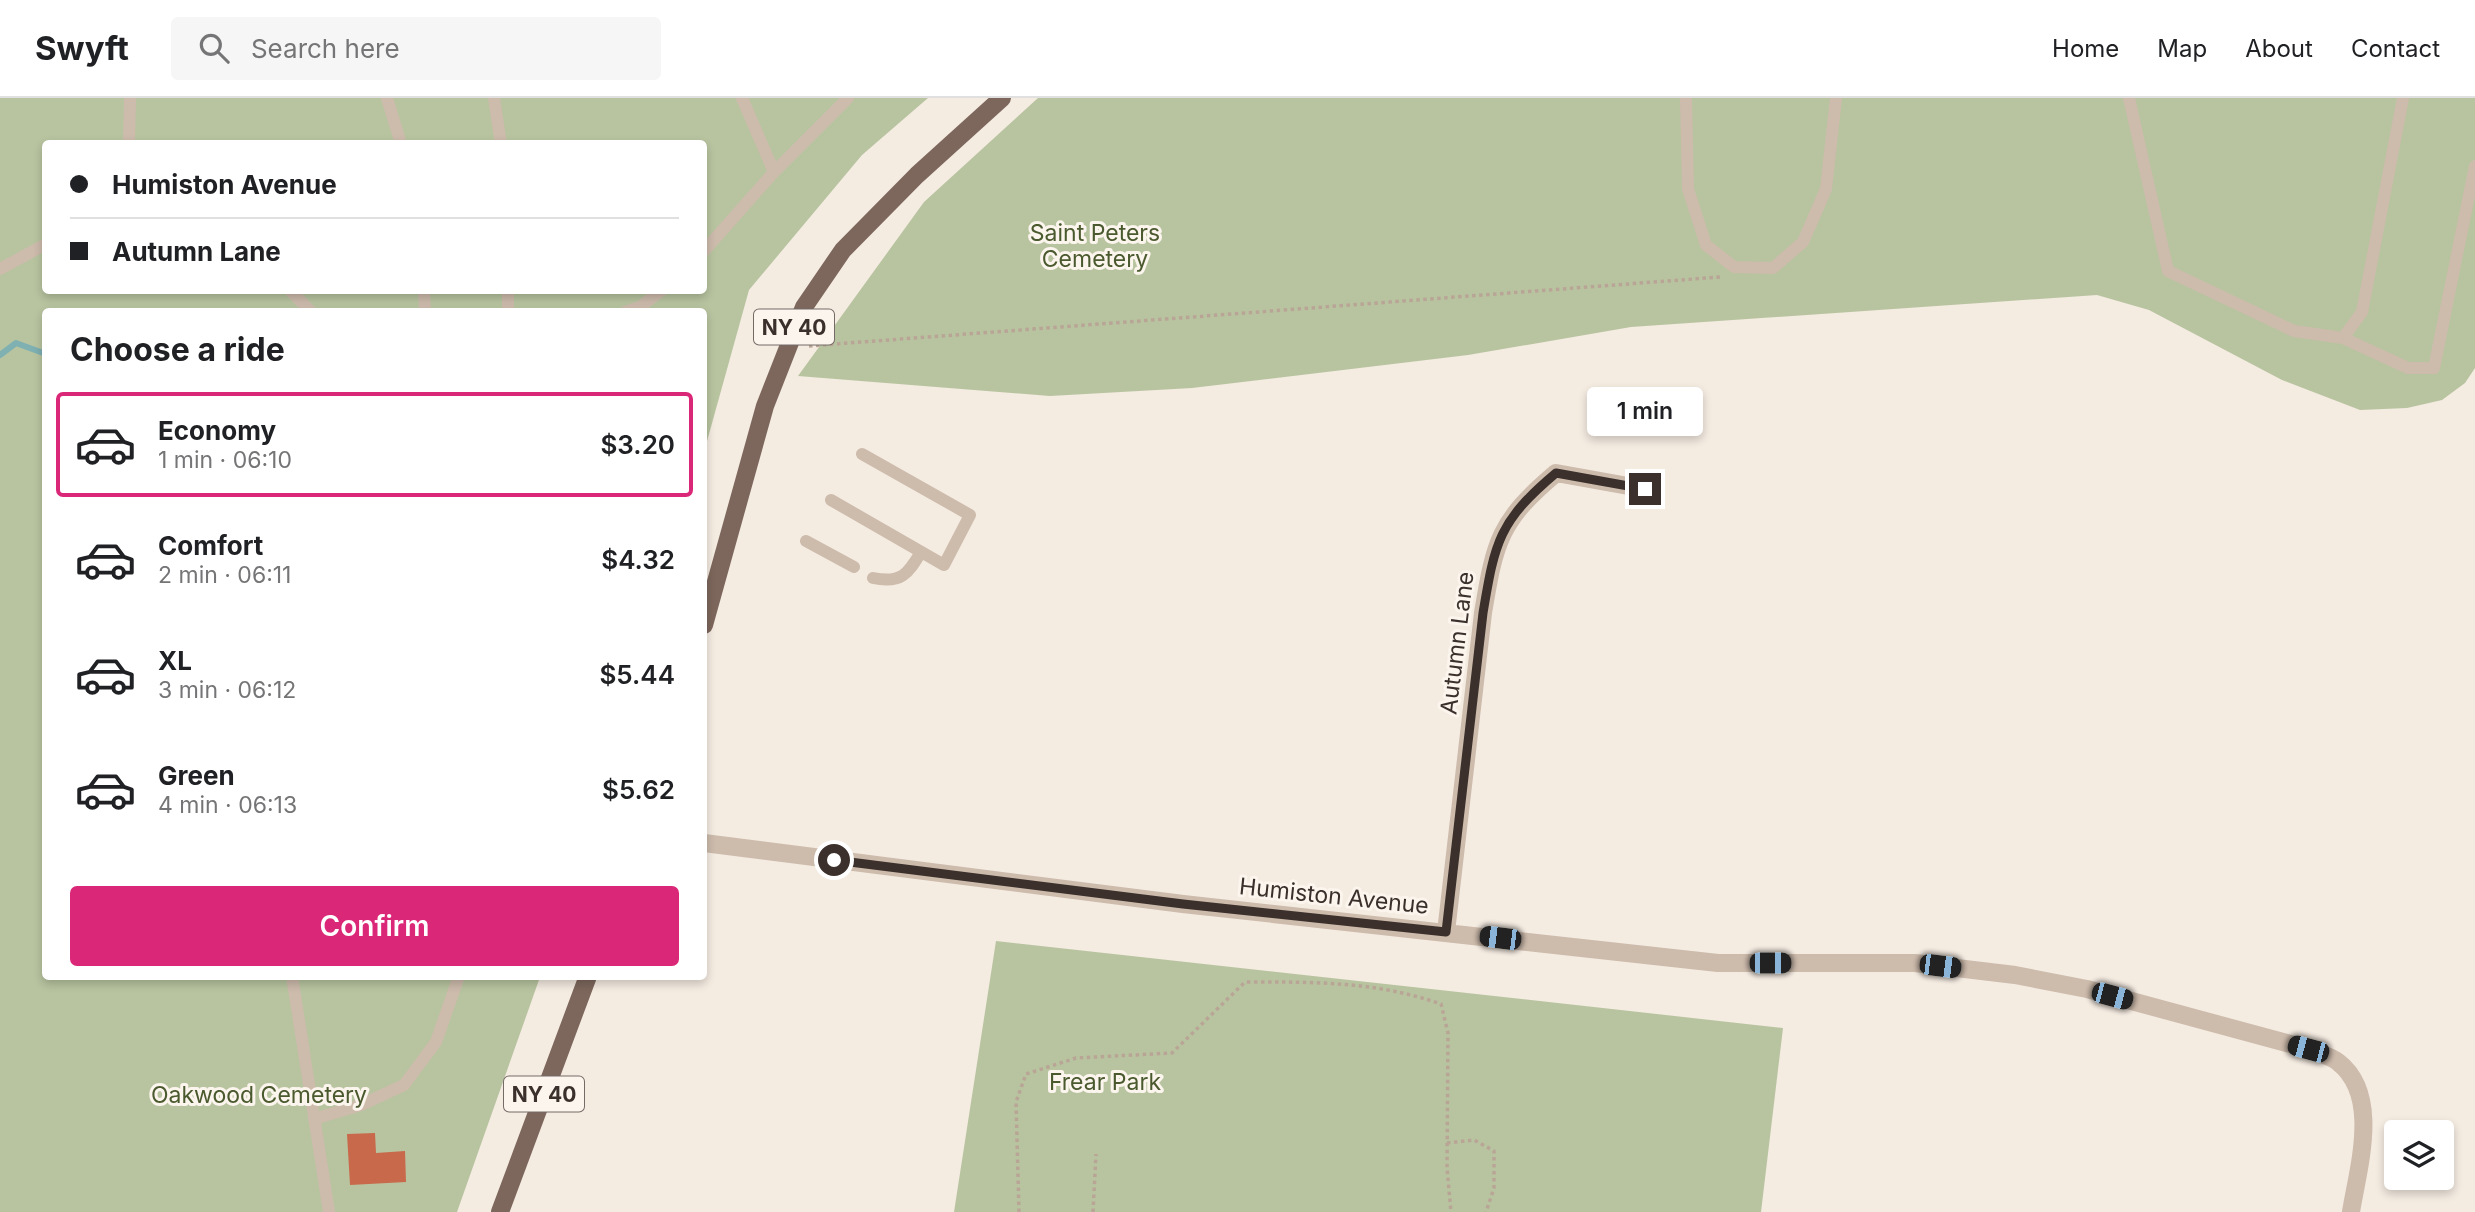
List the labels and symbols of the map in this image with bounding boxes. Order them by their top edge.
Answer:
park label: Saint Peters Cemetery [1030,219,1160,273]
road number: NY 40 [754,310,834,344]
callout: 1 min [1587,388,1703,436]
route end [1629,473,1661,505]
street label: Autumn Lane [1434,570,1480,716]
route start [818,844,850,876]
street label: Humiston Avenue [1238,872,1430,920]
car [1478,925,1523,951]
car [1750,953,1792,974]
car [1918,953,1963,979]
car [2089,980,2136,1012]
car [2285,1033,2332,1065]
park label: Frear Park [1049,1068,1161,1096]
road number: NY 40 [504,1076,584,1112]
park label: Oakwood Cemetery [151,1081,367,1109]

